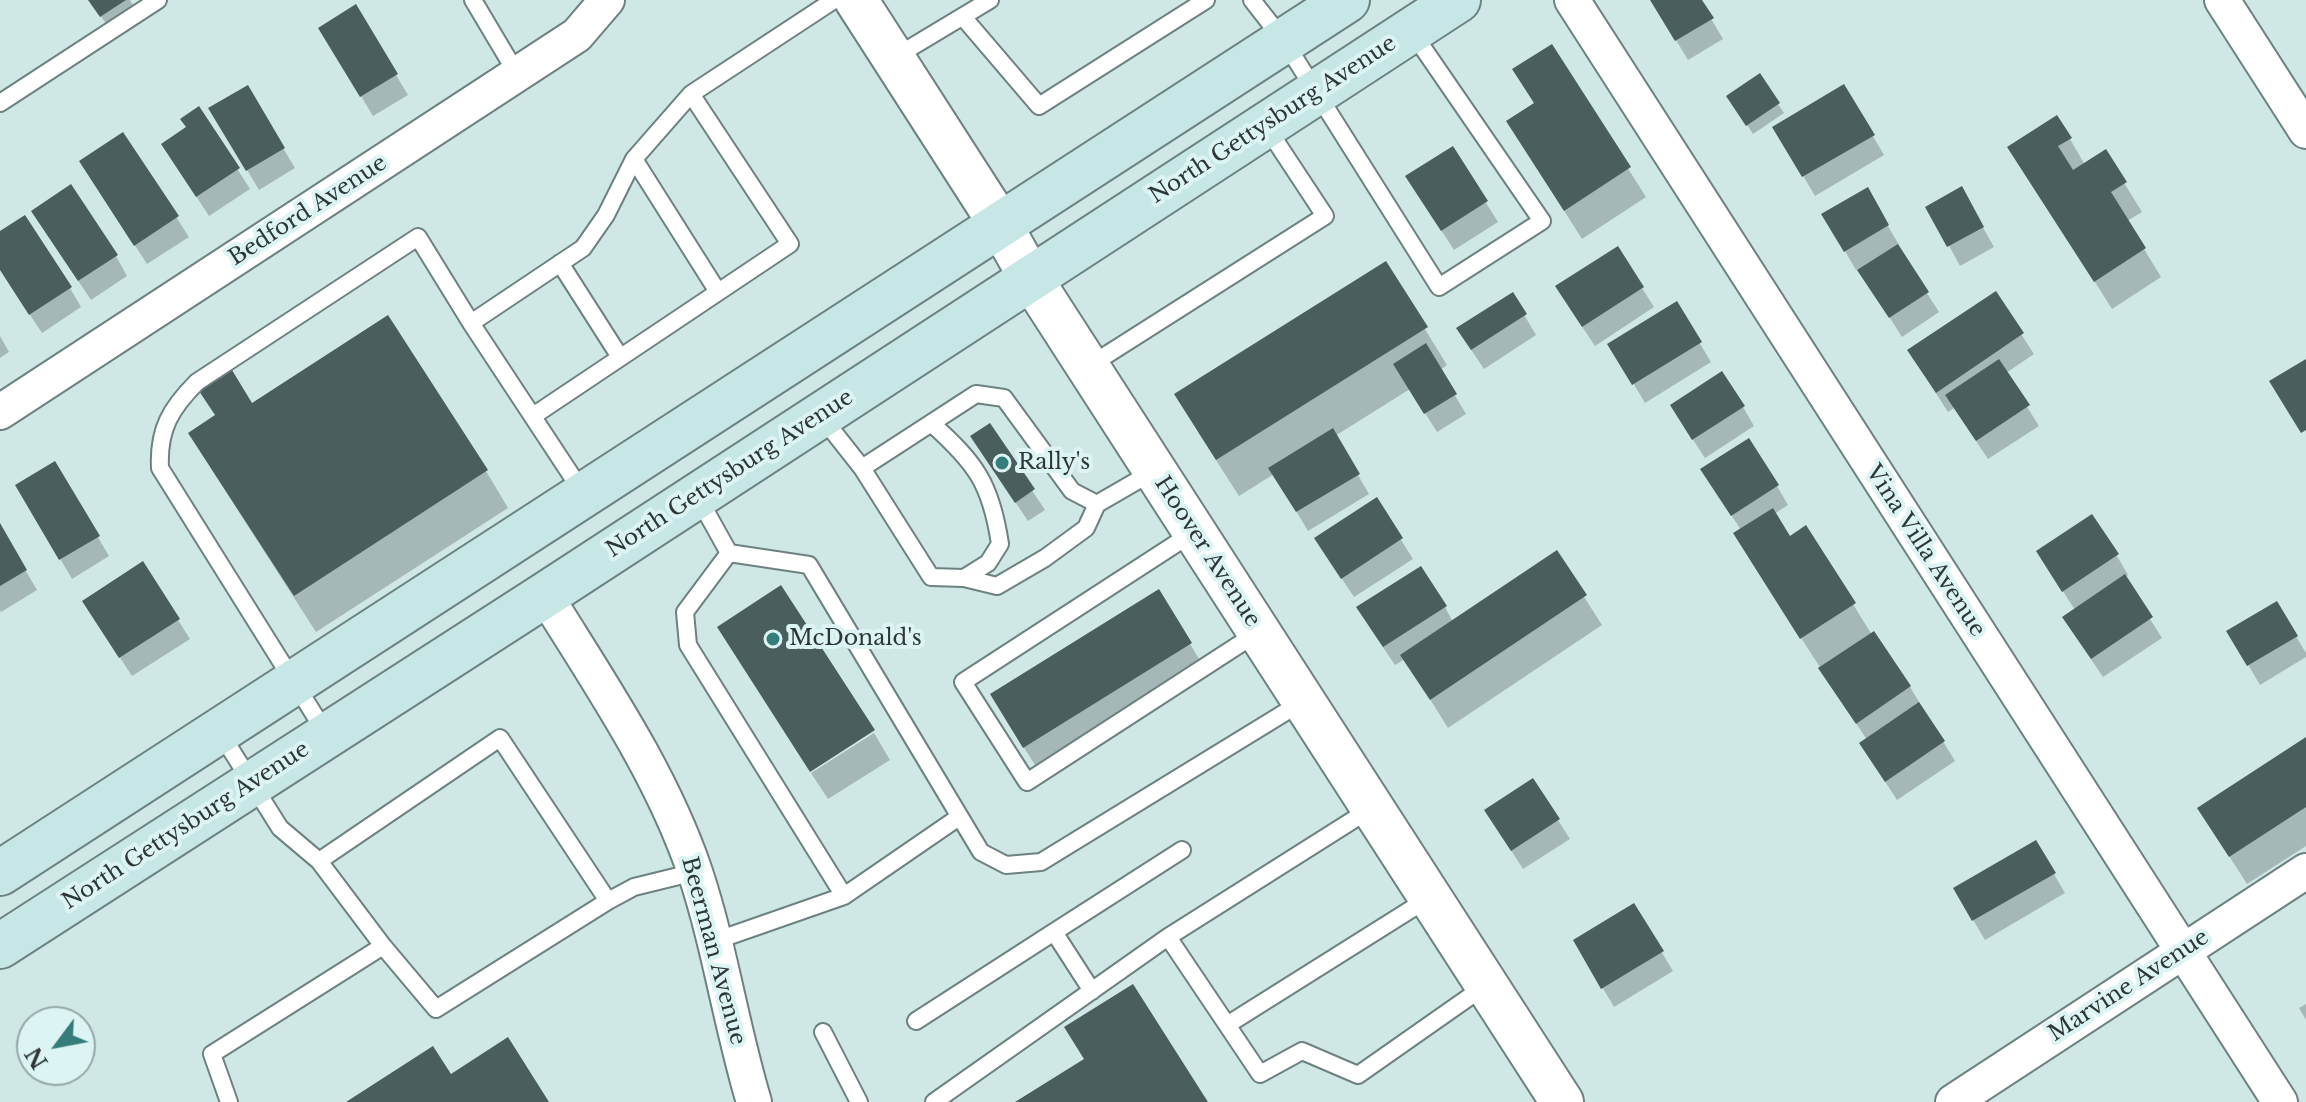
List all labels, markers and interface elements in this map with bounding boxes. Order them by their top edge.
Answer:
street label: North Gettysburg Avenue [1145,30,1401,210]
street label: Bedford Avenue [224,150,392,272]
street label: North Gettysburg Avenue [602,384,858,564]
place label: Rally's [1018,450,1090,476]
marker: Rally's [993,454,1011,472]
street label: Vina Villa Avenue [1860,460,1990,642]
street label: Hoover Avenue [1148,472,1266,632]
place label: McDonald's [789,626,922,652]
marker: McDonald's [764,630,782,648]
street label: North Gettysburg Avenue [58,736,314,916]
street label: Beerman Avenue [675,854,751,1048]
street label: Marvine Avenue [2044,924,2214,1048]
north arrow [16,1006,96,1086]
text: N [20,1042,54,1074]

